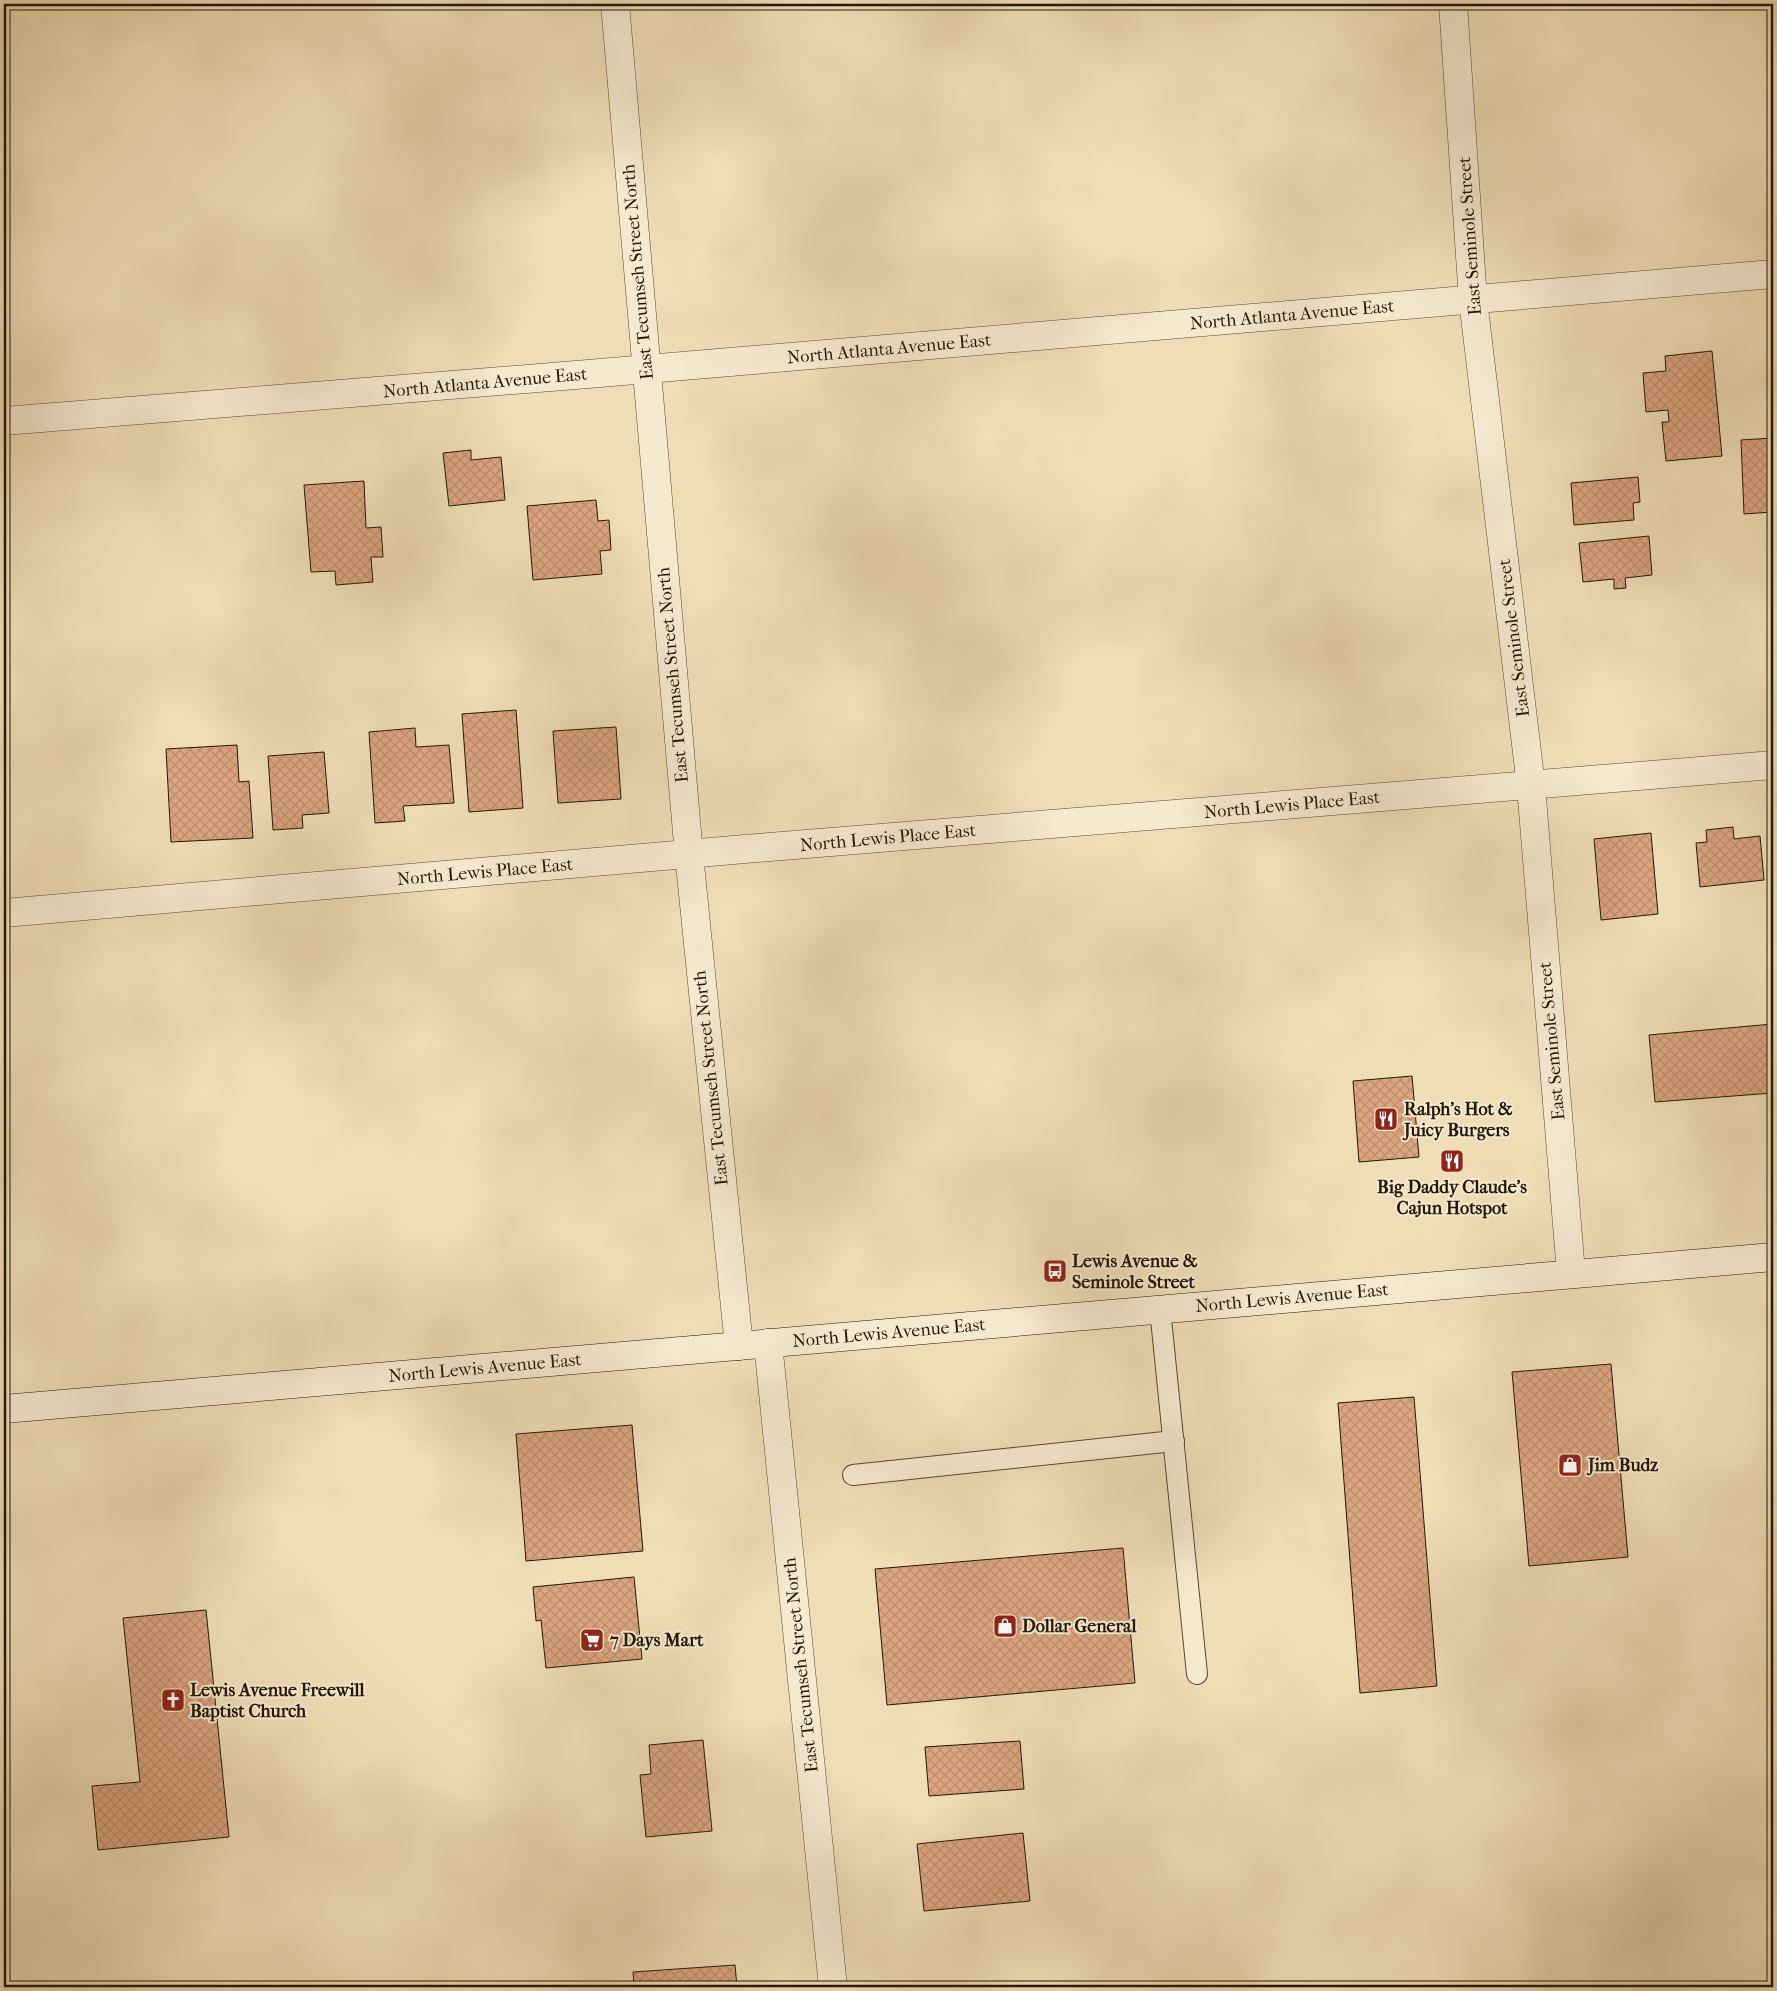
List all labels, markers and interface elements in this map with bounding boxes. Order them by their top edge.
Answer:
street label: East Seminole Street [1454,155,1486,316]
street label: East Tecumseh Street North [618,163,658,381]
street label: North Atlanta Avenue East [1189,296,1396,334]
street label: North Atlanta Avenue East [786,330,993,368]
street label: North Atlanta Avenue East [382,364,589,402]
street label: East Seminole Street [1494,557,1534,718]
street label: East Tecumseh Street North [653,566,693,784]
street label: North Lewis Place East [1203,787,1381,823]
street label: North Lewis Place East [799,820,977,856]
street label: North Lewis Place East [396,854,574,890]
street label: East Seminole Street [1535,960,1569,1121]
street label: East Tecumseh Street North [689,969,733,1187]
place label: Ralph's Hot & Juicy Burgers [1402,1099,1513,1141]
restaurant icon: Ralph's Hot & Juicy Burgers [1373,1106,1399,1132]
restaurant icon: Big Daddy Claude's Cajun Hotspot [1439,1148,1465,1174]
place label: Big Daddy Claude's Cajun Hotspot [1377,1177,1527,1219]
place label: Lewis Avenue & Seminole Street [1072,1251,1198,1293]
bus stop icon: Lewis Avenue & Seminole Street [1042,1258,1068,1284]
street label: North Lewis Avenue East [1195,1279,1390,1317]
street label: North Lewis Avenue East [792,1314,987,1352]
street label: North Lewis Avenue East [388,1349,583,1387]
shop icon: Jim Budz [1557,1452,1583,1478]
place label: Jim Budz [1586,1455,1658,1476]
street label: East Tecumseh Street North [779,1556,823,1774]
shop icon: Dollar General [992,1613,1018,1639]
place label: Dollar General [1022,1616,1137,1637]
supermarket icon: 7 Days Mart [579,1627,605,1653]
place label: 7 Days Mart [609,1630,704,1651]
place label: Lewis Avenue Freewill Baptist Church [190,1680,365,1722]
church icon: Lewis Avenue Freewill Baptist Church [160,1687,186,1713]

